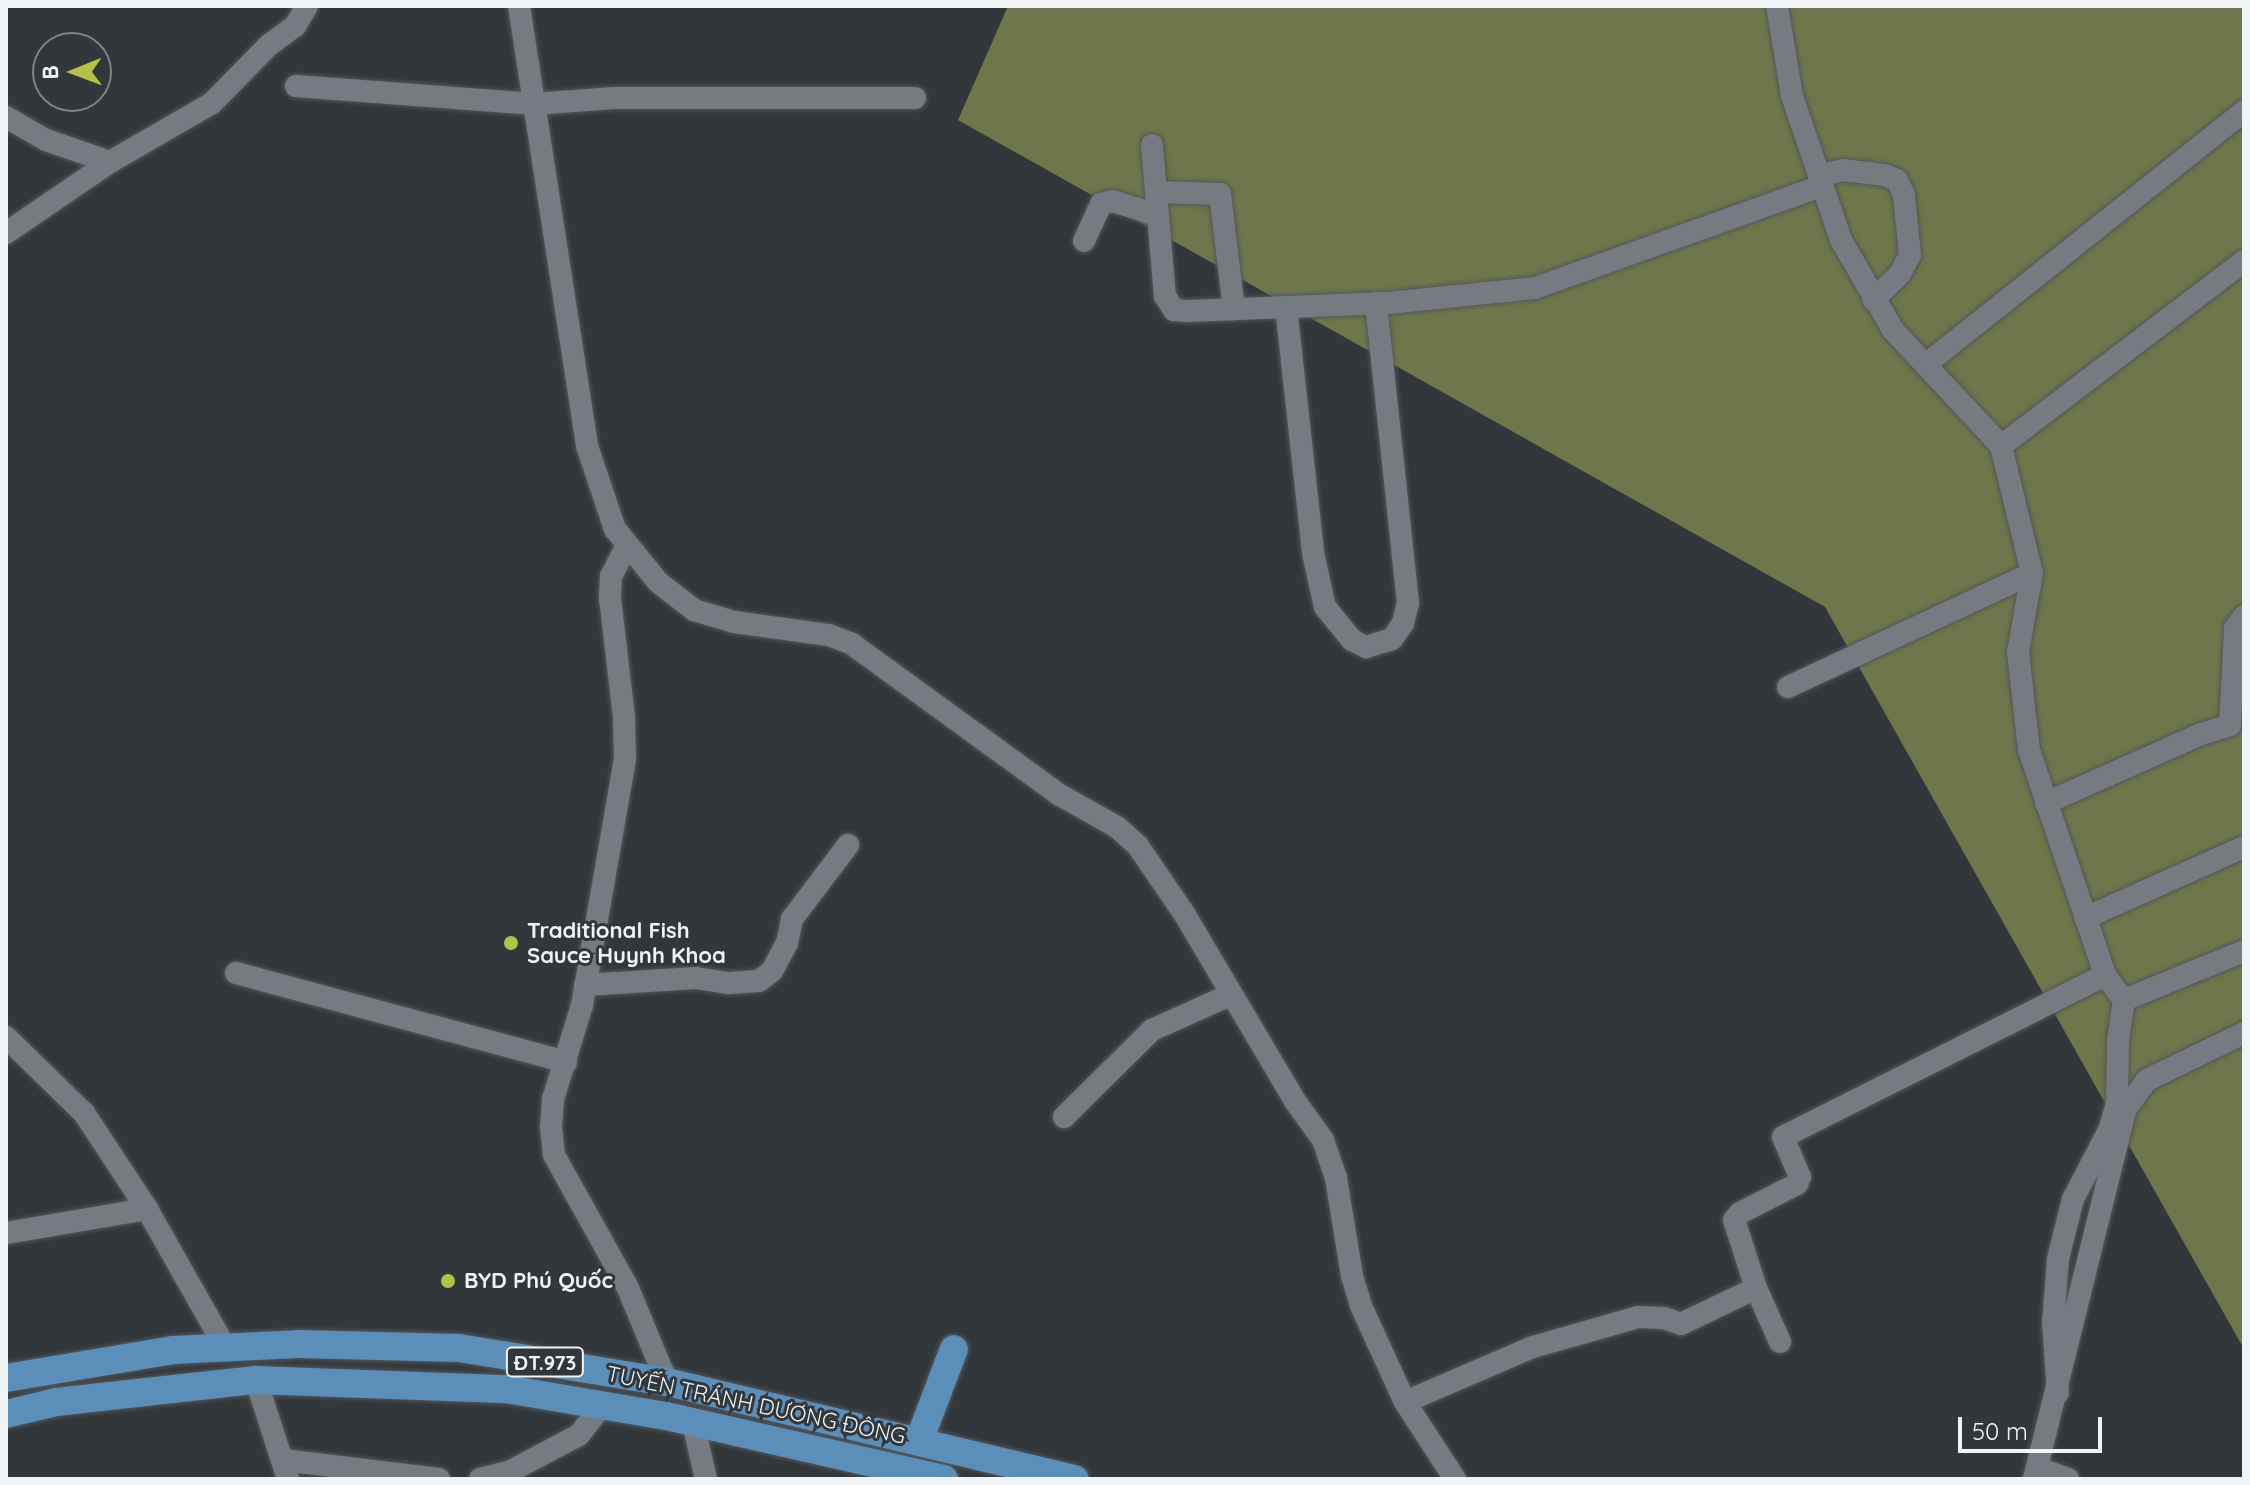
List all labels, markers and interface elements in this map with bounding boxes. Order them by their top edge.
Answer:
north arrow [32,32,112,112]
text: B [36,65,64,80]
place label: Traditional Fish Sauce Huynh Khoa [527,917,726,968]
marker: Traditional Fish Sauce Huynh Khoa [502,934,520,952]
place label: BYD Phú Quốc [464,1268,613,1294]
marker: BYD Phú Quốc [439,1272,457,1290]
road number: ĐT.973 [505,1346,585,1378]
street label: TUYẾN TRÁNH DƯƠNG ĐÔNG [604,1360,908,1450]
scale bar [1962,1401,2106,1451]
text: 50 m [1972,1416,2028,1446]

